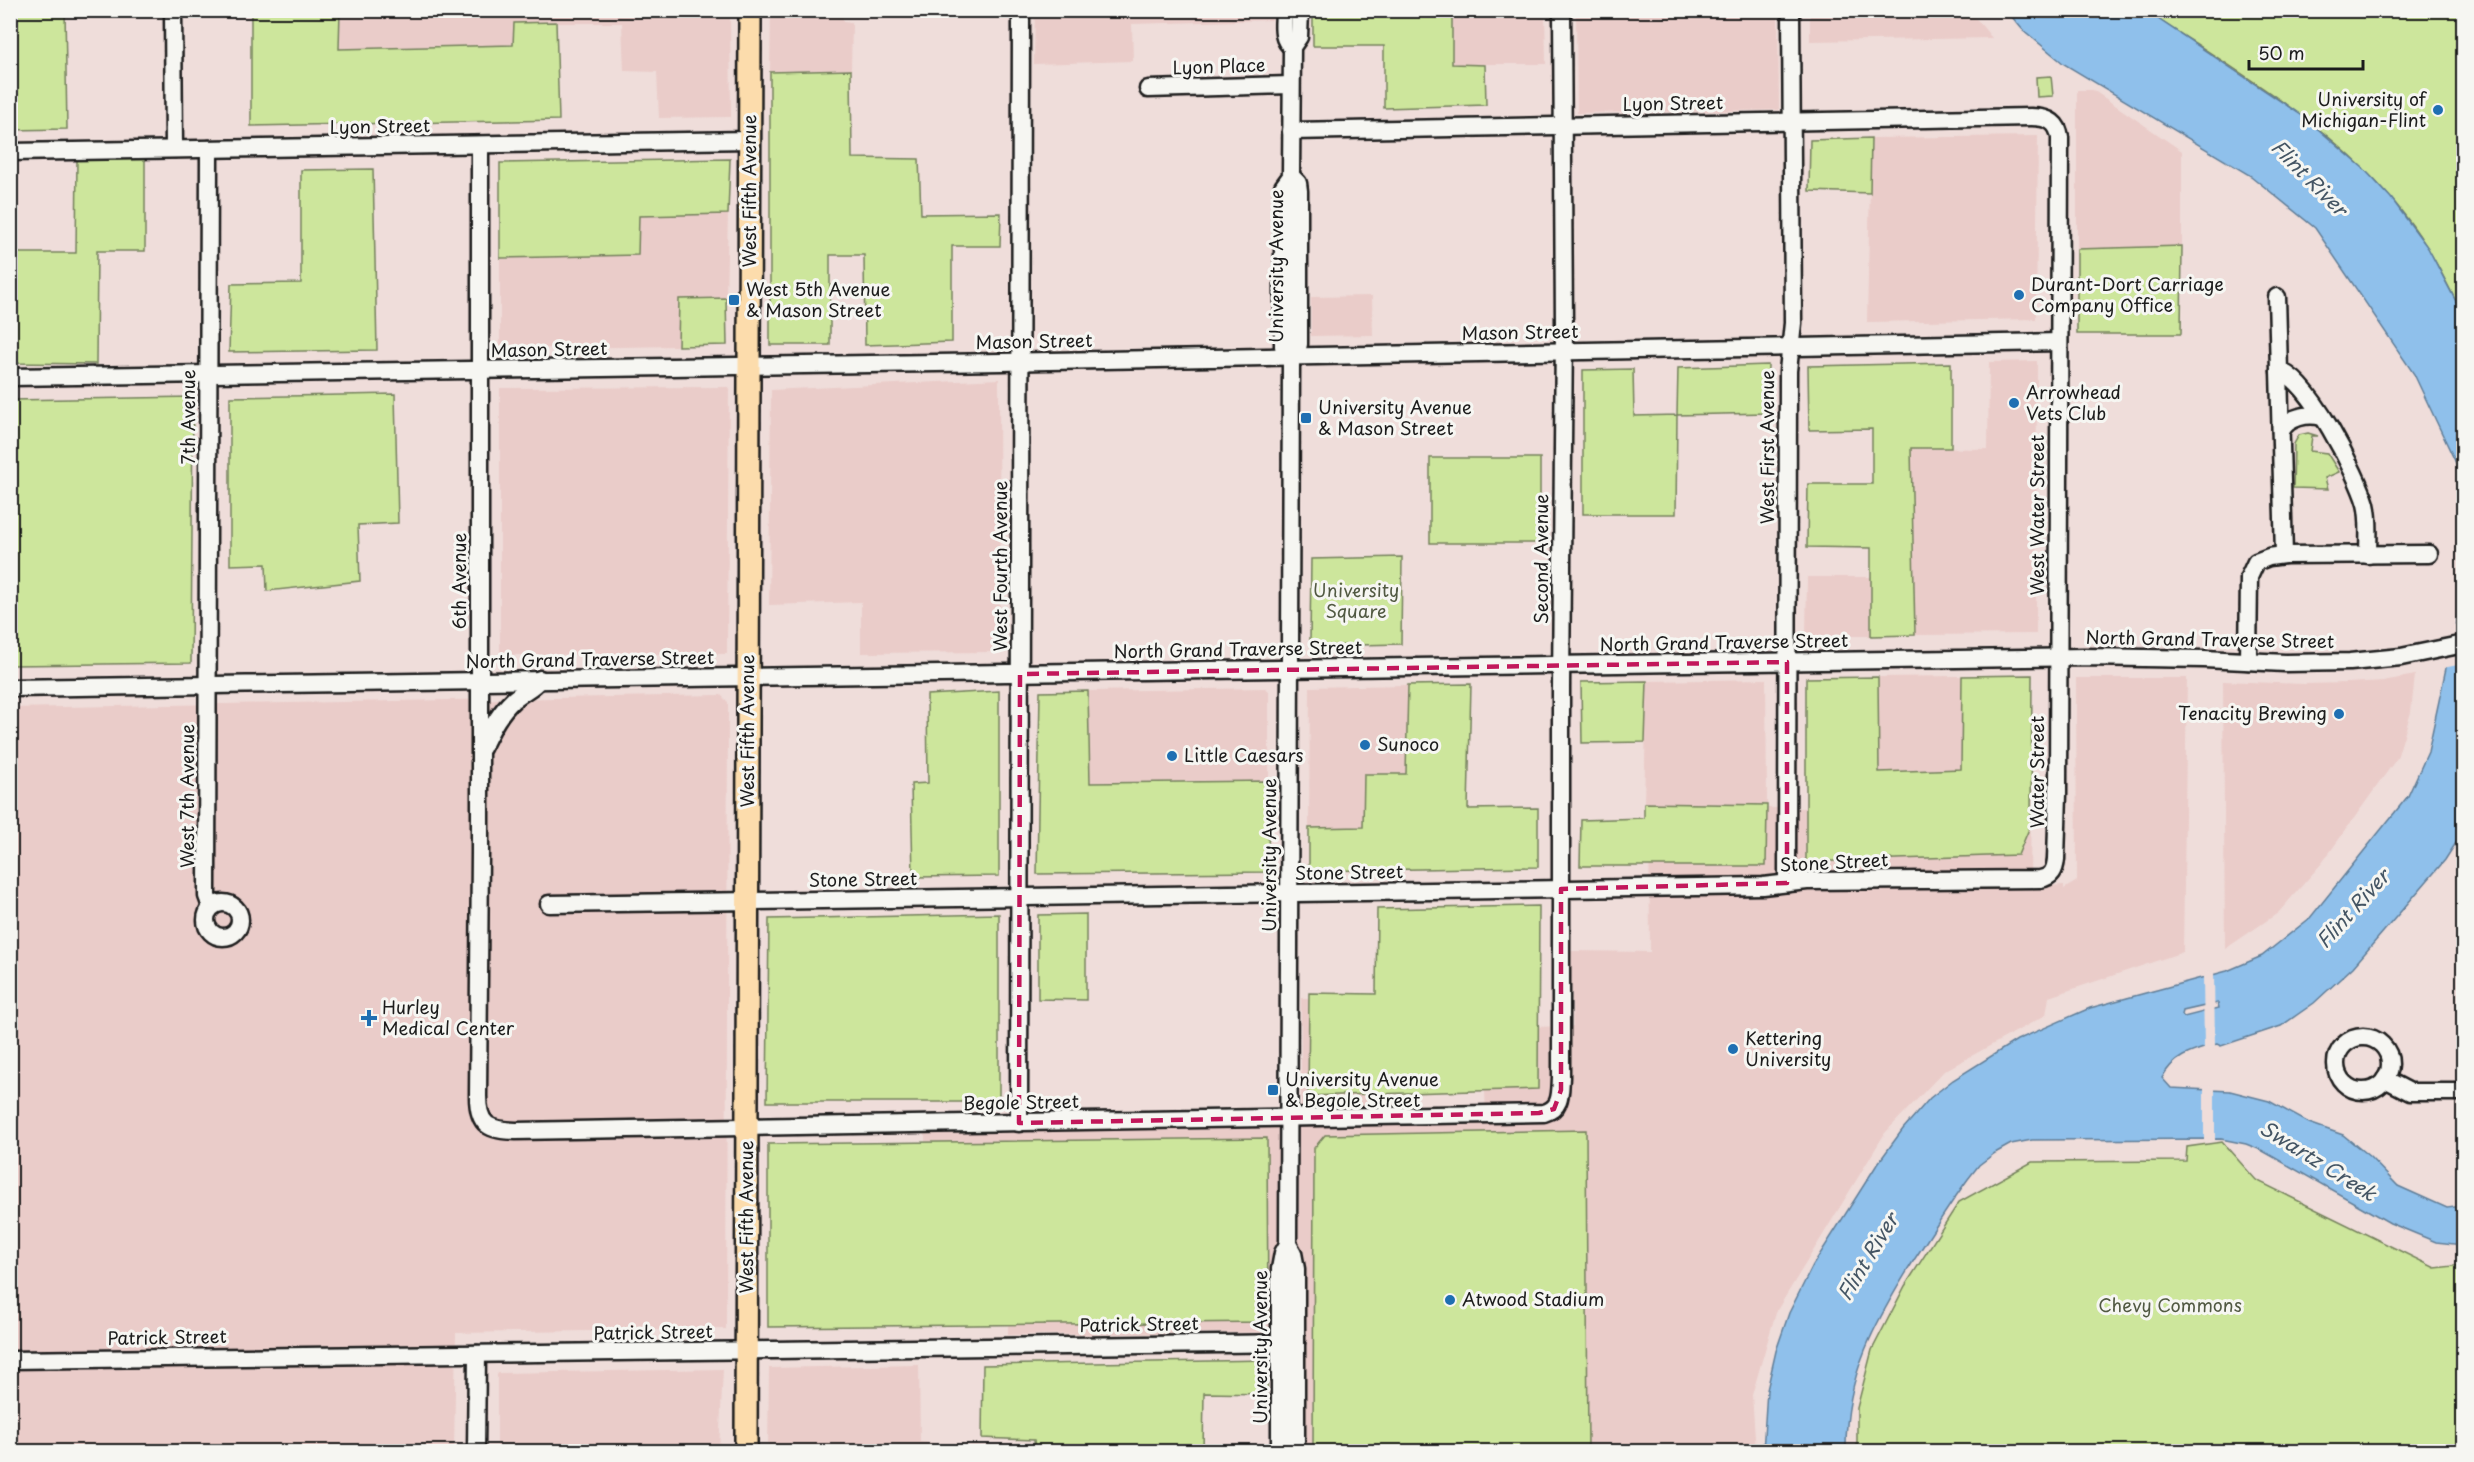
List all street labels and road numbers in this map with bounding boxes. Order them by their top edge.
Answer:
street label: Lyon Place [1172,50,1266,81]
street label: Lyon Street [1622,88,1724,117]
street label: Lyon Street [329,111,431,140]
street label: West Fifth Avenue [735,114,762,268]
street label: University Avenue [1262,189,1289,343]
street label: Mason Street [1461,317,1579,346]
street label: Mason Street [975,326,1093,355]
street label: Mason Street [490,334,608,363]
street label: 7th Avenue [174,369,201,464]
street label: West First Avenue [1753,370,1780,524]
street label: West Water Street [2023,435,2050,595]
street label: West Fourth Avenue [986,480,1013,651]
street label: Second Avenue [1527,494,1554,624]
street label: 6th Avenue [445,533,472,629]
street label: North Grand Traverse Street [2085,623,2335,654]
street label: North Grand Traverse Street [1599,626,1849,657]
street label: North Grand Traverse Street [1113,633,1363,664]
street label: North Grand Traverse Street [465,643,715,674]
street label: West Fifth Avenue [733,654,760,808]
street label: Water Street [2023,716,2050,828]
street label: West 7th Avenue [173,724,200,868]
street label: University Avenue [1255,778,1282,932]
street label: Stone Street [1779,845,1889,878]
street label: Stone Street [1294,857,1403,886]
street label: Stone Street [808,864,917,893]
street label: Begole Street [963,1087,1079,1116]
street label: West Fifth Avenue [732,1140,759,1294]
street label: University Avenue [1246,1270,1273,1424]
street label: Patrick Street [1079,1309,1199,1338]
street label: Patrick Street [593,1317,713,1346]
street label: Patrick Street [107,1322,227,1351]

